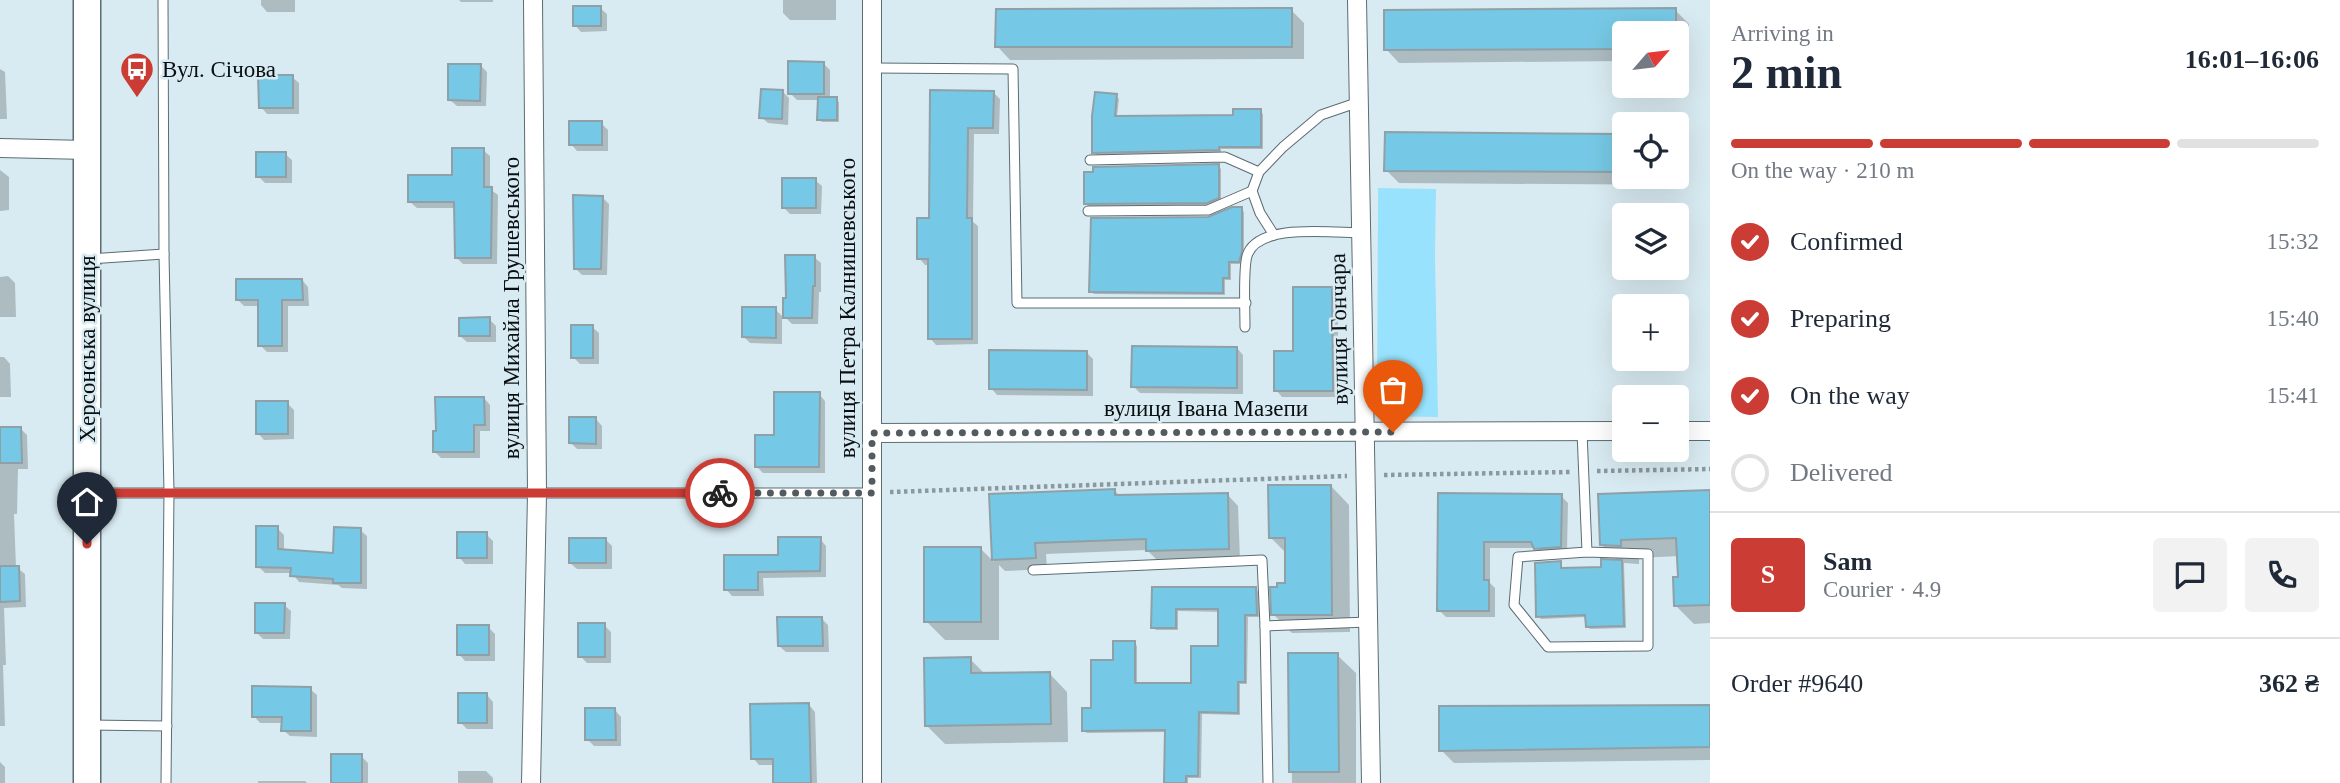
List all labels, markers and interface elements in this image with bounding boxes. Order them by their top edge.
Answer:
north arrow [1612,21,1689,98]
map controls [1612,21,1689,462]
text: Arriving in [1731,21,1834,46]
text: 16:01–16:06 [2185,45,2319,74]
text: 2 min [1731,47,1842,98]
bus stop icon: Вул. Січова [118,50,156,99]
place label: Вул. Січова [162,57,276,82]
button: locate [1612,112,1689,189]
street label: вулиця Михайла Грушевського [499,157,524,459]
street label: вулиця Петра Калнишевського [835,158,860,458]
text: On the way · 210 m [1731,158,1914,183]
button: layers [1612,203,1689,280]
icon: check [1731,223,1769,261]
text: Confirmed [1790,227,1903,256]
text: 15:32 [2267,229,2319,254]
street label: вулиця Гончара [1325,253,1353,405]
street label: Херсонська вулиця [75,255,100,443]
button: + [1612,294,1689,371]
icon: check [1731,300,1769,338]
text: Preparing [1790,304,1891,333]
text: 15:40 [2267,306,2319,331]
pin [1363,360,1423,432]
icon: bag [1374,371,1412,409]
icon: check [1731,377,1769,415]
text: On the way [1790,381,1910,410]
text: 15:41 [2267,383,2319,408]
button: − [1612,385,1689,462]
street label: вулиця Івана Мазепи [1104,396,1308,421]
courier [685,458,755,528]
text: Delivered [1790,458,1893,487]
pin [57,472,117,544]
icon: bike [701,474,739,512]
icon: home [68,483,106,521]
button: chat [2153,538,2227,612]
button: phone [2245,538,2319,612]
text: Sam [1823,547,1872,576]
text: S [1761,560,1775,589]
text: Courier · 4.9 [1823,577,1941,602]
text: Order #9640 [1731,669,1863,698]
text: 362 ₴ [2259,669,2319,698]

